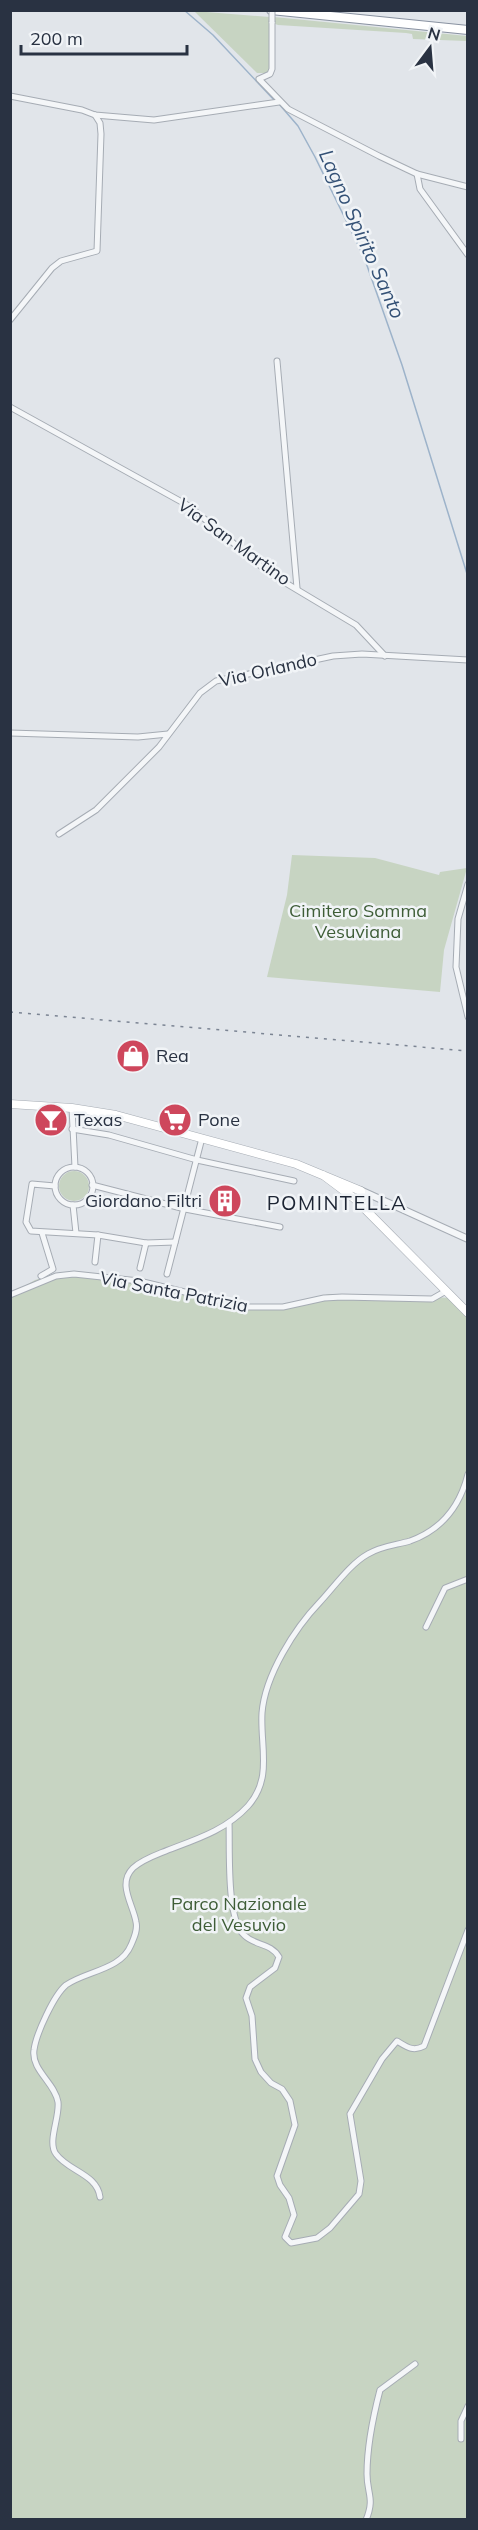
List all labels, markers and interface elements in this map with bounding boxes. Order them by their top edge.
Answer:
scale bar [21,18,188,56]
north arrow [400,18,460,78]
text: N [426,22,443,45]
text: 200 m [30,27,83,50]
water label: Lagno Spirito Santo [314,145,411,322]
street label: Via San Martino [173,493,295,590]
street label: Via Orlando [217,647,319,692]
park label: Cimitero Somma Vesuviana [289,899,427,943]
shop icon: Rea [115,1038,151,1074]
place label: Rea [156,1044,189,1067]
bar icon: Texas [33,1102,69,1138]
supermarket icon: Pone [157,1102,193,1138]
place label: Texas [74,1108,123,1131]
place label: Pone [198,1108,240,1131]
building icon: Giordano Filtri [207,1183,243,1219]
place label: Giordano Filtri [85,1189,202,1212]
district label: POMINTELLA [267,1190,407,1215]
street label: Via Santa Patrizia [98,1266,250,1317]
park label: Parco Nazionale del Vesuvio [171,1892,307,1936]

